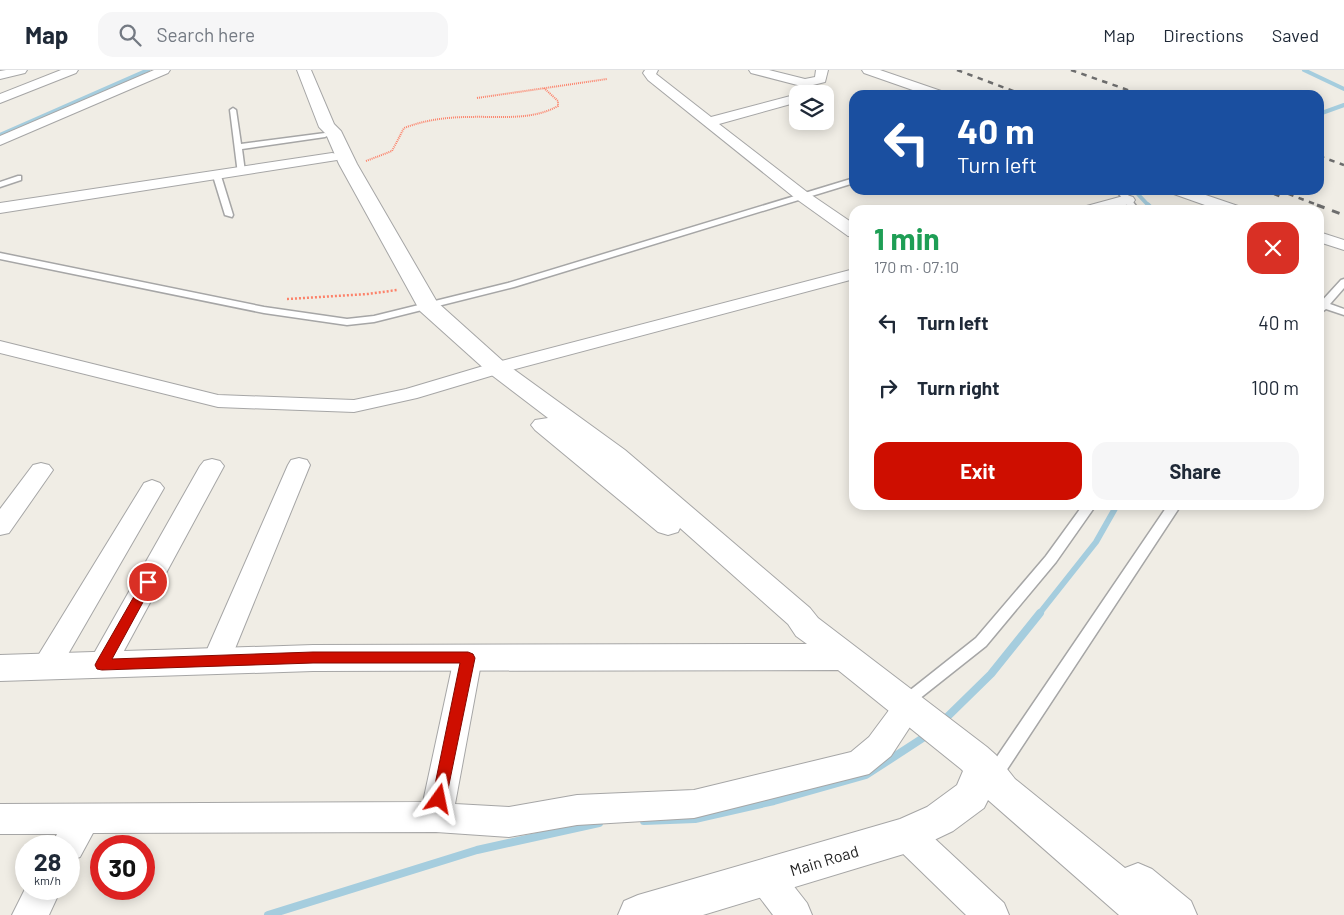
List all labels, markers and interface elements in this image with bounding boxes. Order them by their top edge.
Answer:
search box [98,12,448,57]
text: Map [25,20,68,49]
icon: search [116,21,144,49]
text: Search here [156,23,255,46]
text: Map [1103,24,1135,46]
text: Directions [1163,24,1244,46]
text: Saved [1272,24,1319,46]
map controls [789,85,834,130]
button: layers [789,85,834,130]
text: 40 m [957,109,1034,151]
icon: left [874,110,939,175]
text: Turn left [957,151,1037,177]
text: 1 min [874,220,940,256]
button: close [1247,222,1299,274]
text: 170 m · 07:10 [874,257,959,276]
icon: left [874,309,902,337]
text: Turn left [917,311,988,334]
text: 40 m [1258,311,1299,334]
icon: right [874,374,902,402]
text: Turn right [917,376,999,399]
text: 100 m [1251,376,1299,399]
button: Exit [874,442,1082,500]
button: Share [1092,442,1299,500]
pin [127,561,169,603]
icon: arrive [134,568,162,596]
position arrow [412,772,464,824]
speed limit sign: 30 [90,835,155,900]
street label: Main Road [787,841,861,879]
text: 28 [34,846,61,876]
text: km/h [34,873,61,887]

